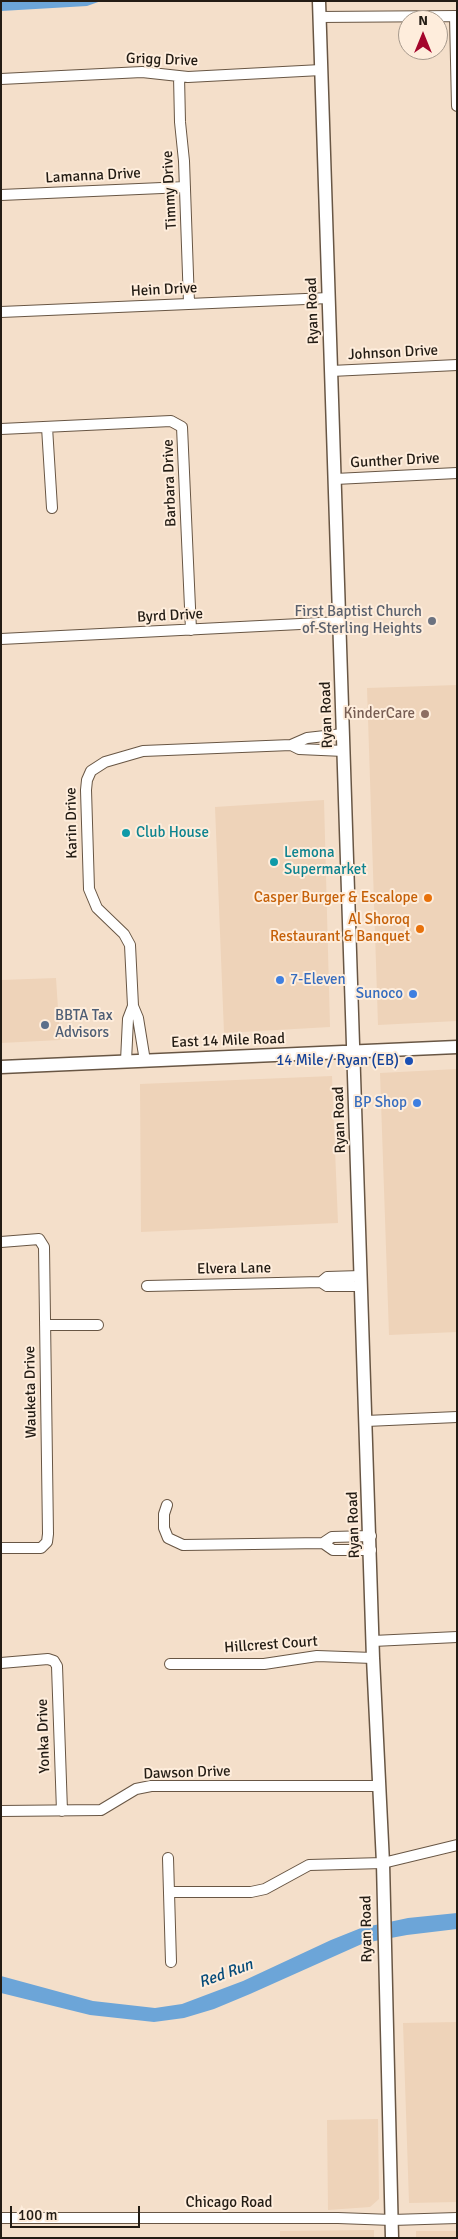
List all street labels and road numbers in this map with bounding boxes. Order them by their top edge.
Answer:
street label: Grigg Drive [126,50,198,70]
street label: Timmy Drive [159,150,181,230]
street label: Lamanna Drive [45,165,141,187]
street label: Ryan Road [303,277,323,345]
street label: Hein Drive [130,279,198,301]
street label: Johnson Drive [347,342,439,364]
street label: Barbara Drive [159,439,181,527]
street label: Gunther Drive [350,450,440,472]
street label: Byrd Drive [137,605,203,627]
street label: Ryan Road [317,681,337,749]
street label: Karin Drive [62,787,82,859]
street label: East 14 Mile Road [171,1030,285,1052]
street label: Ryan Road [330,1086,350,1154]
street label: Elvera Lane [197,1259,271,1279]
street label: Wauketa Drive [21,1346,41,1438]
street label: Ryan Road [344,1491,364,1559]
street label: Hillcrest Court [224,1633,318,1657]
street label: Yonka Drive [34,1698,54,1774]
street label: Dawson Drive [143,1762,231,1784]
street label: Ryan Road [357,1895,377,1963]
street label: Chicago Road [185,2194,273,2212]

